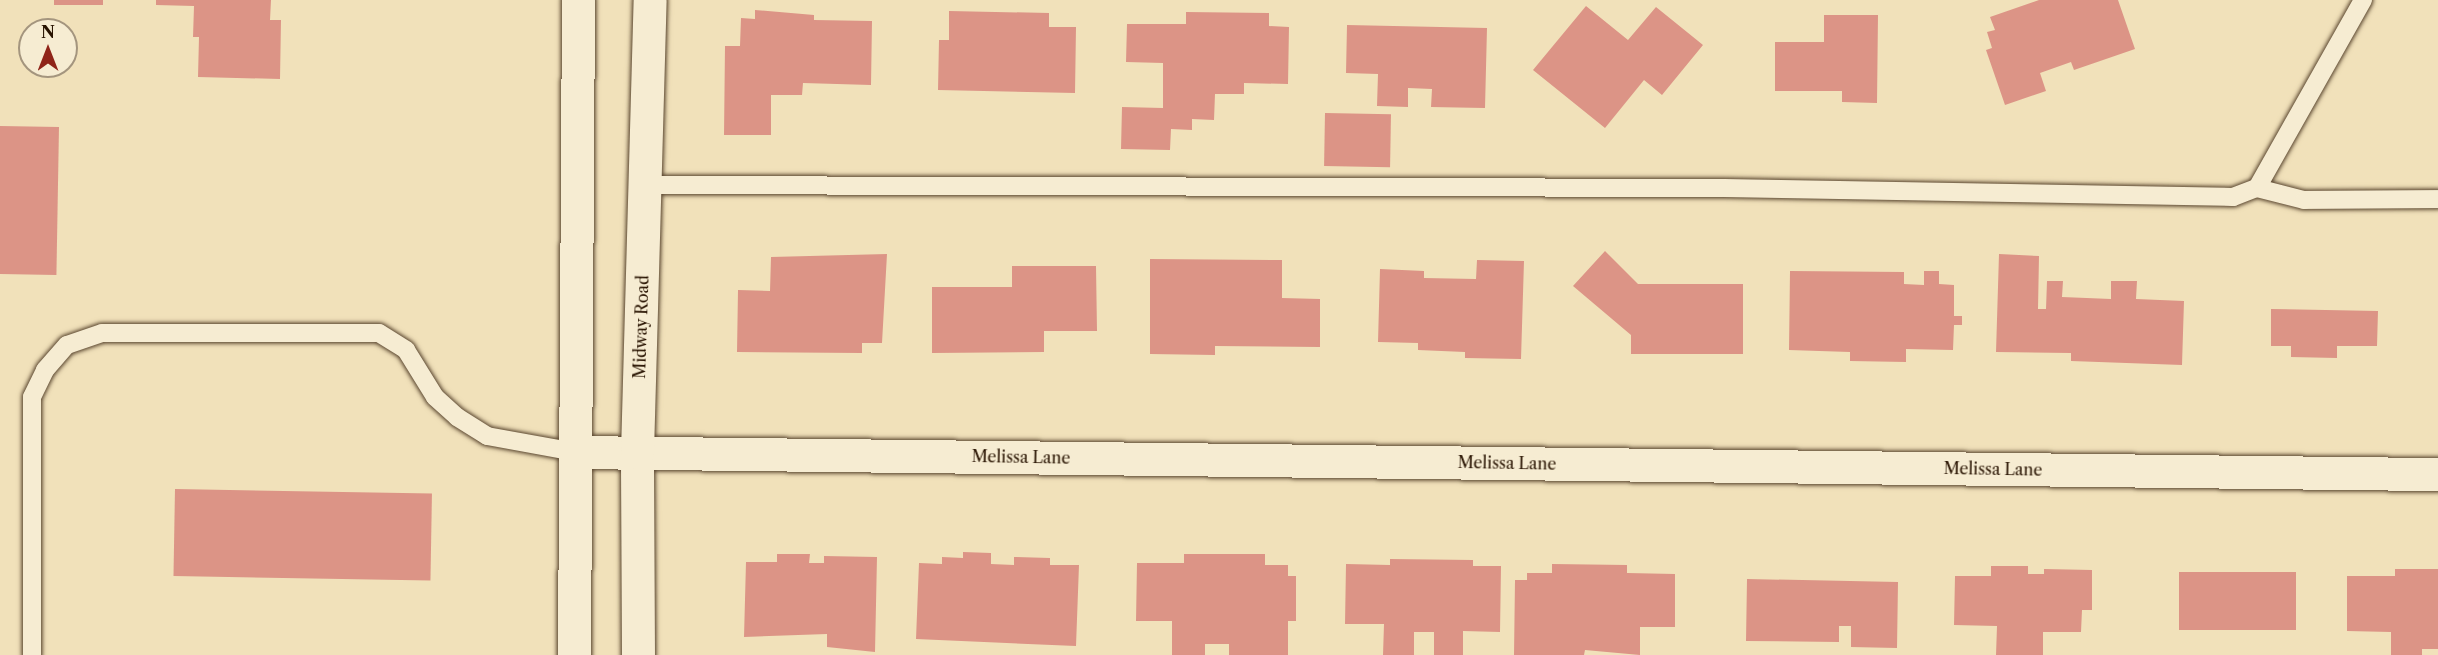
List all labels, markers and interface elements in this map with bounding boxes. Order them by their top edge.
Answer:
north arrow [18,18,78,78]
text: N [41,22,55,42]
street label: Midway Road [630,275,652,379]
street label: Melissa Lane [971,447,1071,467]
street label: Melissa Lane [1457,453,1557,473]
street label: Melissa Lane [1943,459,2043,479]

